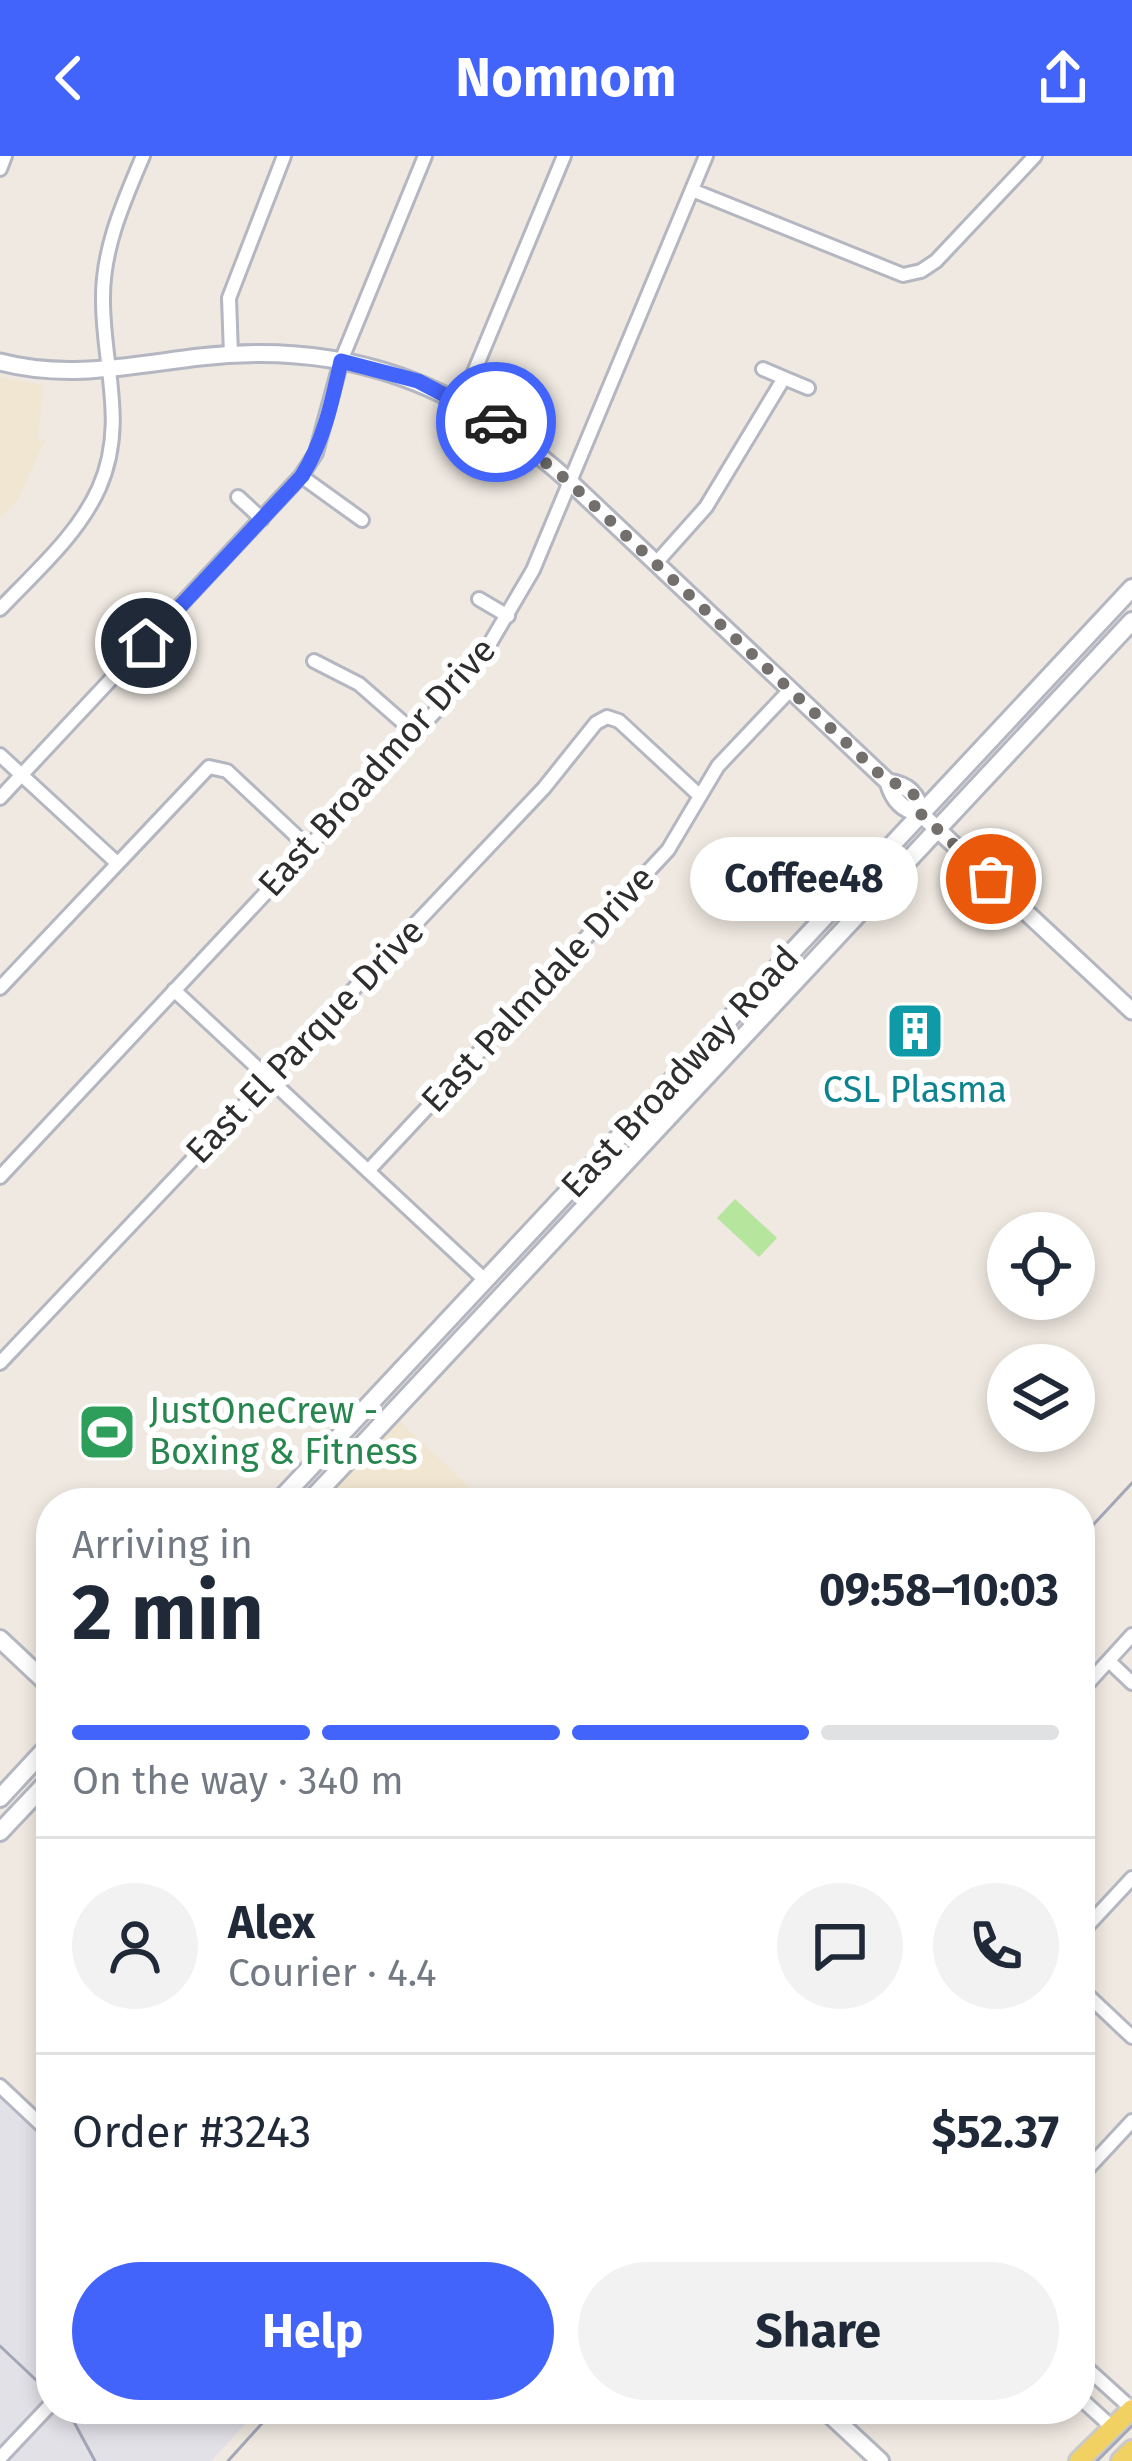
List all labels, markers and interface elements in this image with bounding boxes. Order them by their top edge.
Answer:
icon: back [36,45,102,111]
icon: share [1030,45,1096,111]
text: Nomnom [455,46,677,110]
courier [436,362,556,482]
icon: car [463,389,529,455]
pin [95,592,197,694]
icon: home [113,610,179,676]
street label: East Broadmor Drive [249,628,505,906]
pin [940,828,1042,930]
callout: Coffee48 [691,837,919,921]
icon: bag [958,846,1024,912]
street label: East Palmdale Drive [412,856,664,1122]
text: Coffee48 [724,856,884,902]
street label: East El Parque Drive [177,909,433,1173]
street label: East Broadway Road [552,937,808,1207]
building icon: CSL Plasma [884,1000,946,1062]
place label: CSL Plasma [823,1068,1007,1112]
map controls [987,1212,1095,1452]
button: locate [987,1212,1095,1320]
button: layers [987,1344,1095,1452]
place label: JustOneCrew - Boxing & Fitness [149,1389,418,1474]
sports icon: JustOneCrew - Boxing & Fitness [76,1401,138,1463]
text: Arriving in [72,1522,253,1568]
text: 09:58–10:03 [819,1563,1059,1617]
text: 2 min [72,1566,264,1660]
text: On the way · 340 m [72,1758,404,1804]
button: person [72,1883,198,2009]
button: chat [777,1883,903,2009]
button: phone [933,1883,1059,2009]
text: Alex [228,1896,315,1950]
text: Courier · 4.4 [228,1950,437,1996]
text: Order #3243 [72,2105,312,2159]
text: $52.37 [932,2105,1059,2159]
button: Help [72,2262,554,2400]
button: Share [578,2262,1059,2400]

